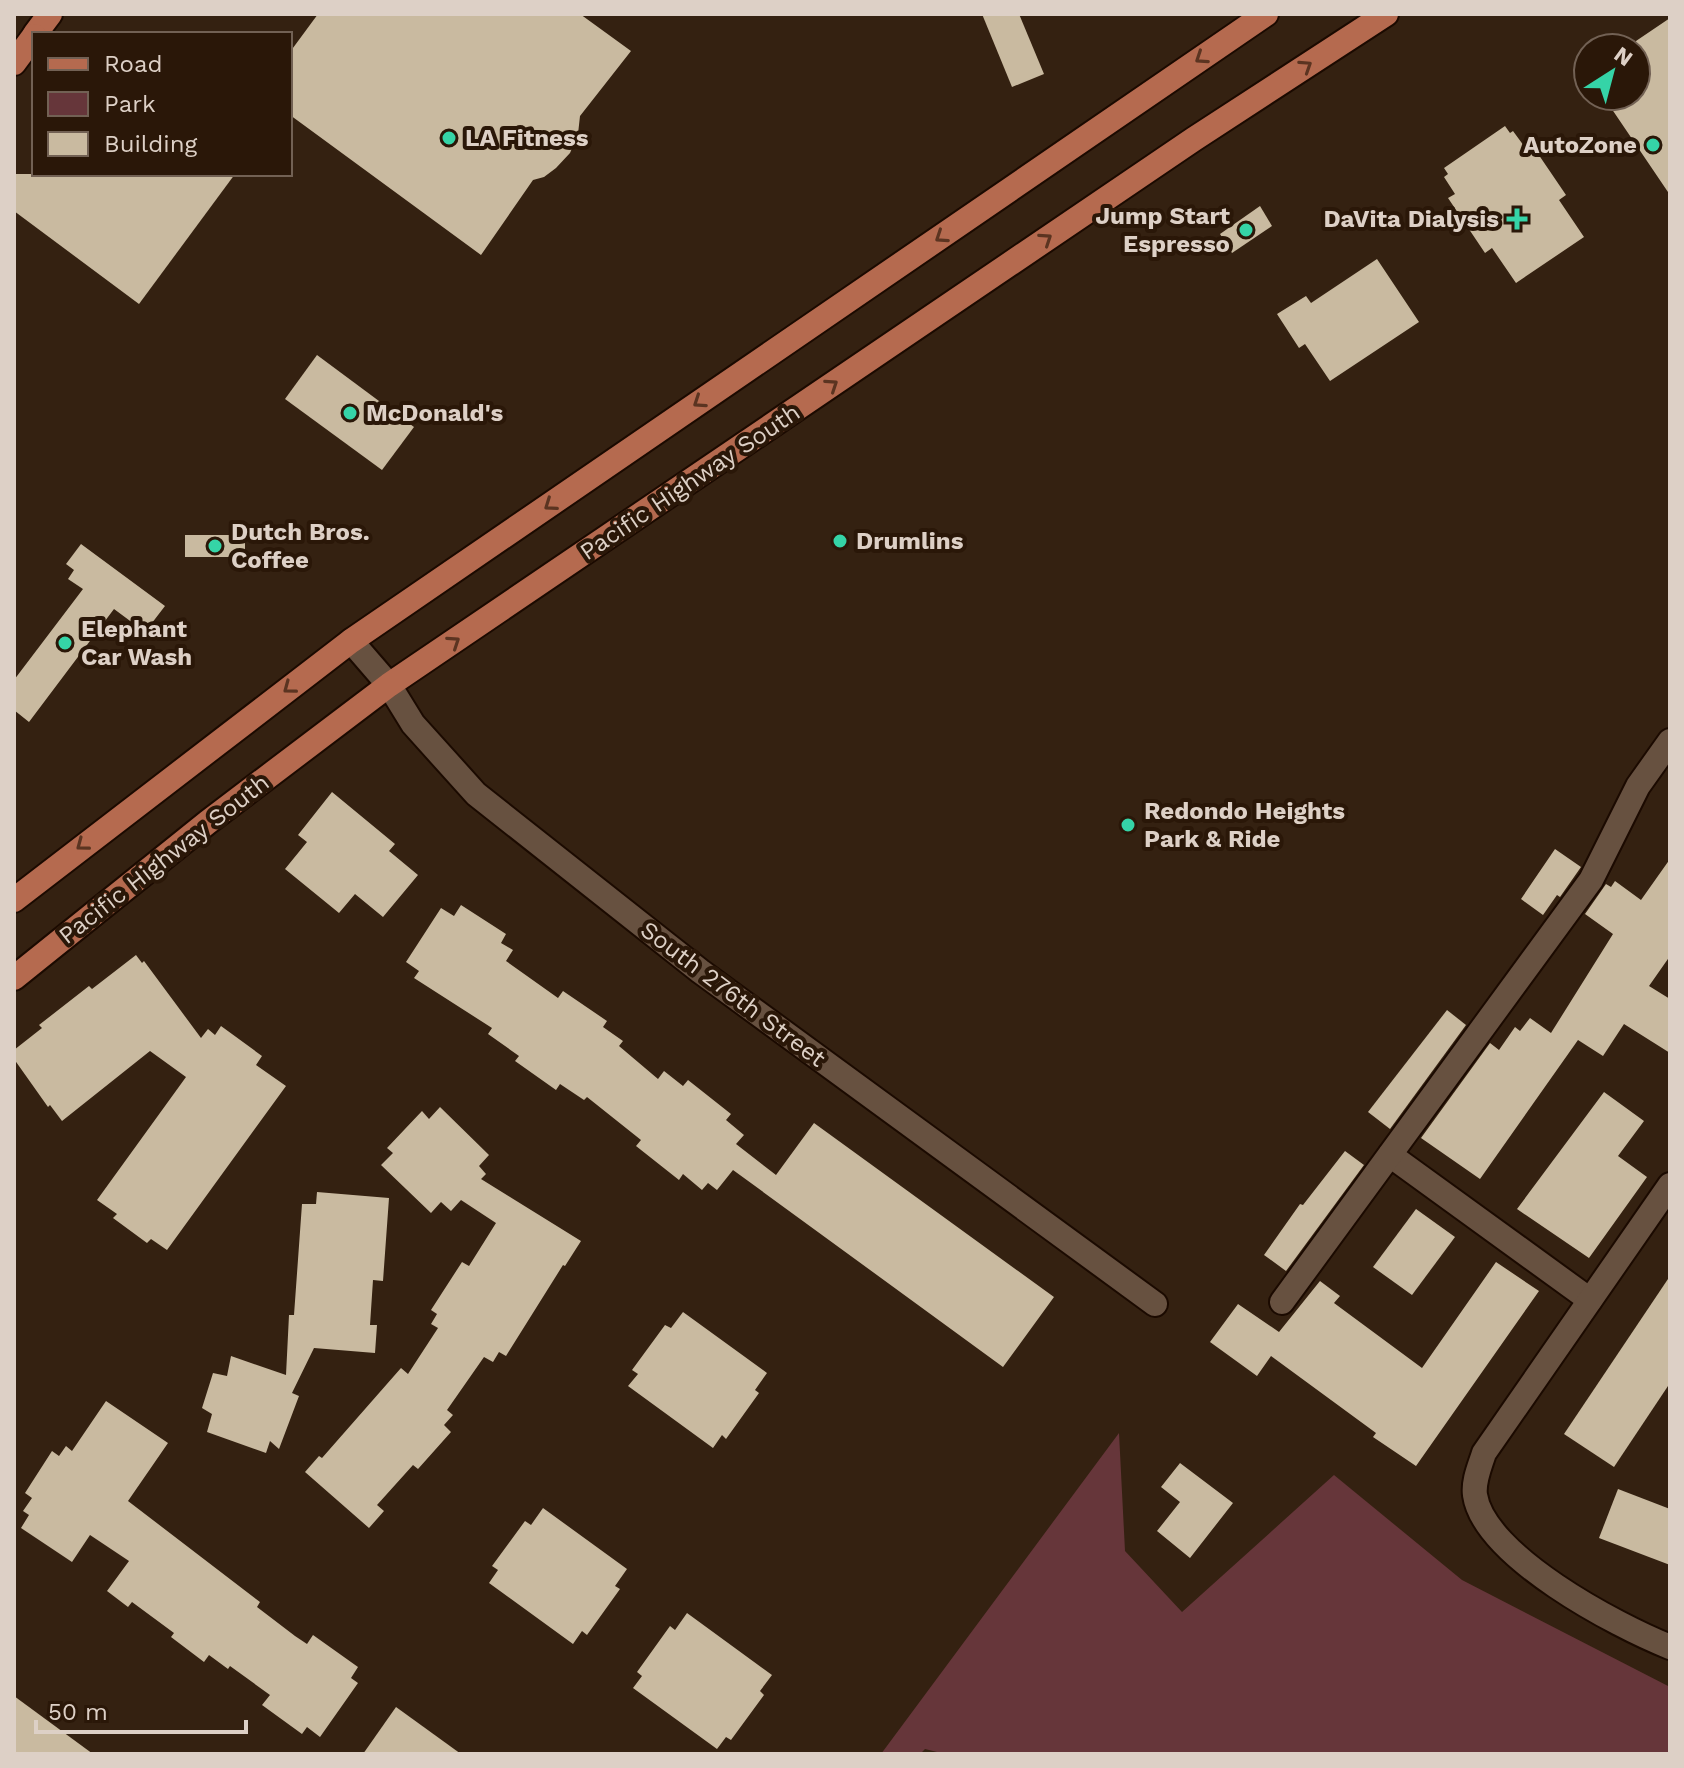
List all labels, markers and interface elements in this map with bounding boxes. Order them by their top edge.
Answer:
legend [32,32,292,176]
north arrow [1572,32,1652,112]
text: N [1610,41,1637,71]
one-way arrow [1196,48,1210,63]
text: Road [104,50,163,78]
one-way arrow [1297,61,1312,76]
text: Park [104,90,156,118]
place label: LA Fitness [465,124,589,152]
marker: LA Fitness [440,129,458,147]
text: Building [104,130,197,158]
place label: AutoZone [1523,131,1637,159]
marker: AutoZone [1644,136,1662,154]
place label: Jump Start Espresso [1095,202,1231,258]
place label: DaVita Dialysis [1323,205,1499,233]
marker: DaVita Dialysis [1506,208,1528,230]
marker: Jump Start Espresso [1237,221,1255,239]
one-way arrow [935,227,949,242]
one-way arrow [1038,234,1052,249]
one-way arrow [823,380,837,395]
one-way arrow [694,392,708,407]
street label: Pacific Highway South [575,398,805,566]
place label: McDonald's [366,399,504,427]
marker: McDonald's [341,404,359,422]
one-way arrow [545,495,559,510]
place label: Dutch Bros. Coffee [231,518,370,574]
place label: Drumlins [856,527,964,555]
marker: Drumlins [831,532,849,550]
marker: Dutch Bros. Coffee [206,537,224,555]
place label: Elephant Car Wash [81,615,192,671]
marker: Elephant Car Wash [56,634,74,652]
one-way arrow [446,636,460,651]
one-way arrow [283,679,298,693]
street label: Pacific Highway South [53,768,275,950]
place label: Redondo Heights Park & Ride [1144,797,1345,853]
marker: Redondo Heights Park & Ride [1119,816,1137,834]
one-way arrow [76,836,91,850]
street label: South 276th Street [635,915,831,1073]
scale bar [36,1684,246,1734]
text: 50 m [48,1698,108,1726]

